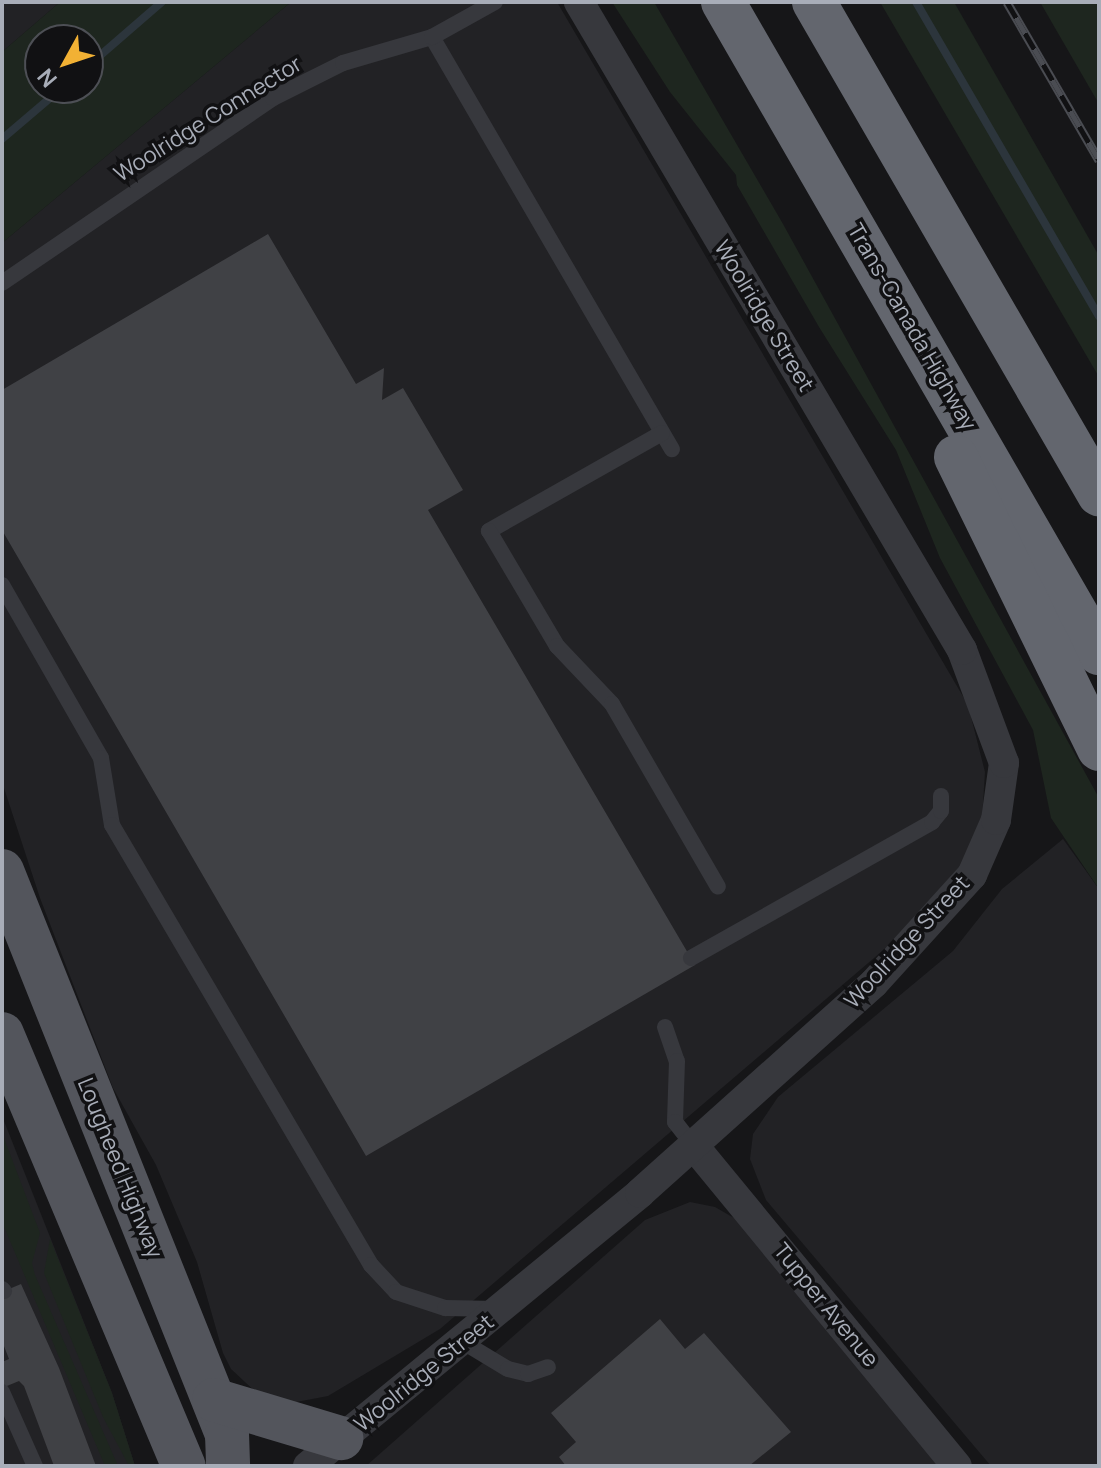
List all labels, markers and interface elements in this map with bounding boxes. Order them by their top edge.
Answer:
north arrow [24,24,104,104]
street label: Woolridge Connector [109,51,307,187]
text: N [31,62,64,94]
street label: Trans-Canada Highway [842,219,982,435]
street label: Woolridge Street [709,236,819,396]
street label: Woolridge Street [839,870,975,1014]
street label: Lougheed Highway [72,1074,168,1262]
street label: Tupper Avenue [768,1238,884,1372]
street label: Woolridge Street [349,1309,499,1437]

